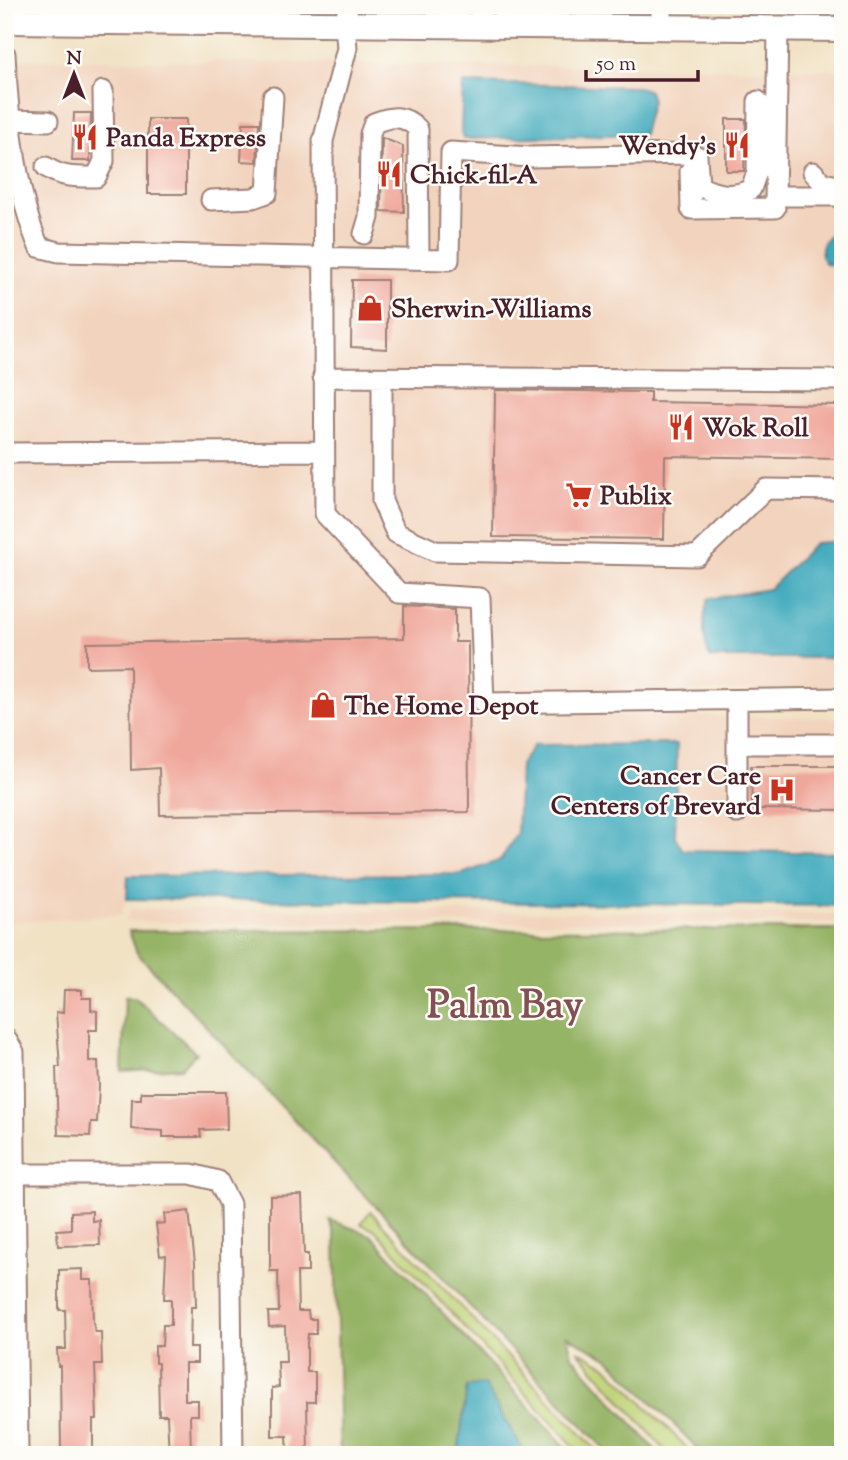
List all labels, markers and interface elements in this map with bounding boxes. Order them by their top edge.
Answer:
north arrow [38,38,108,108]
scale bar [586,38,698,82]
text: N [66,46,82,73]
text: 50 m [595,50,636,80]
place label: Panda Express [106,121,266,158]
restaurant icon: Panda Express [70,122,100,152]
place label: Wendy's [619,129,716,166]
restaurant icon: Wendy's [722,130,752,160]
place label: Chick-fil-A [410,158,538,195]
restaurant icon: Chick-fil-A [374,159,404,189]
place label: Sherwin-Williams [391,292,591,329]
shop icon: Sherwin-Williams [355,293,385,323]
place label: Wok Roll [702,411,809,448]
restaurant icon: Wok Roll [666,412,696,442]
place label: Publix [600,479,672,516]
supermarket icon: Publix [564,480,594,510]
place label: The Home Depot [344,689,539,726]
shop icon: The Home Depot [308,690,338,720]
place label: Cancer Care Centers of Brevard [551,759,761,826]
hospital icon: Cancer Care Centers of Brevard [767,775,797,805]
district label: Palm Bay [427,979,583,1036]

